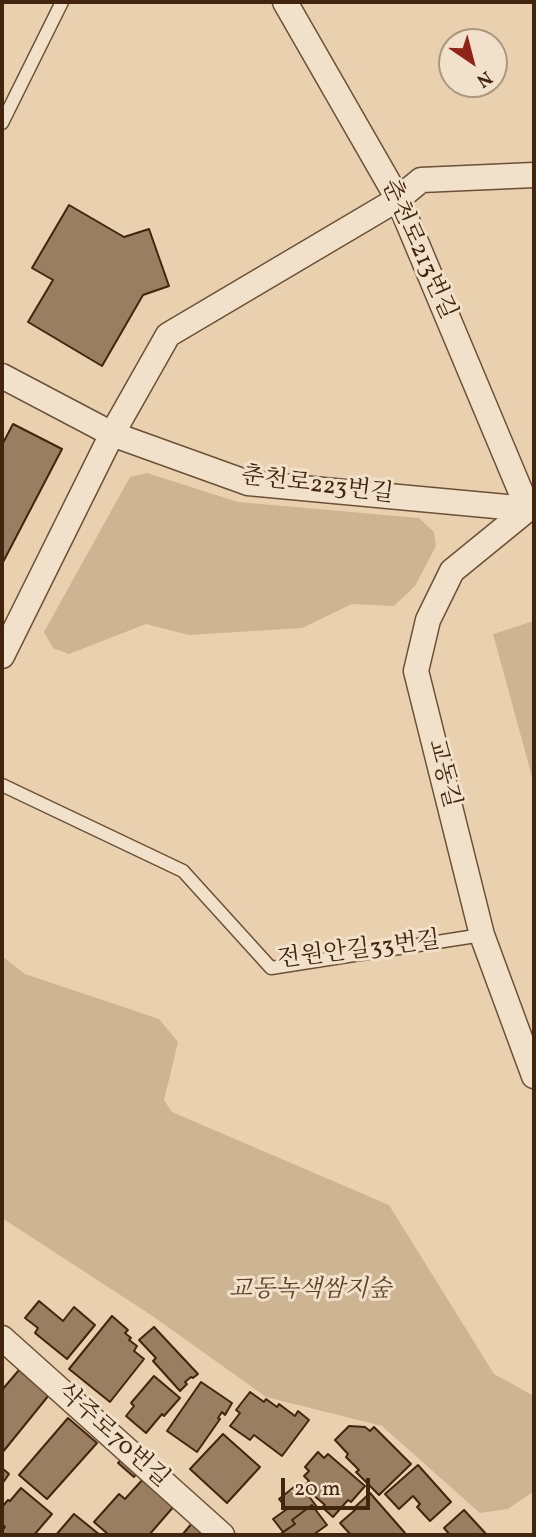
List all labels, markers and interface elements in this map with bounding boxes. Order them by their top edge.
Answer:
north arrow [438,28,508,98]
text: N [471,64,497,93]
street label: 춘천로213번길 [373,175,461,325]
street label: 춘천로223번길 [239,463,395,511]
street label: 교동길 [420,737,464,811]
street label: 전원안길33번길 [276,928,442,976]
park label: 교동녹색쌈지숲 [229,1278,391,1306]
street label: 삭주로70번길 [50,1379,174,1495]
scale bar [284,1464,373,1508]
text: 20 m [294,1475,340,1504]

